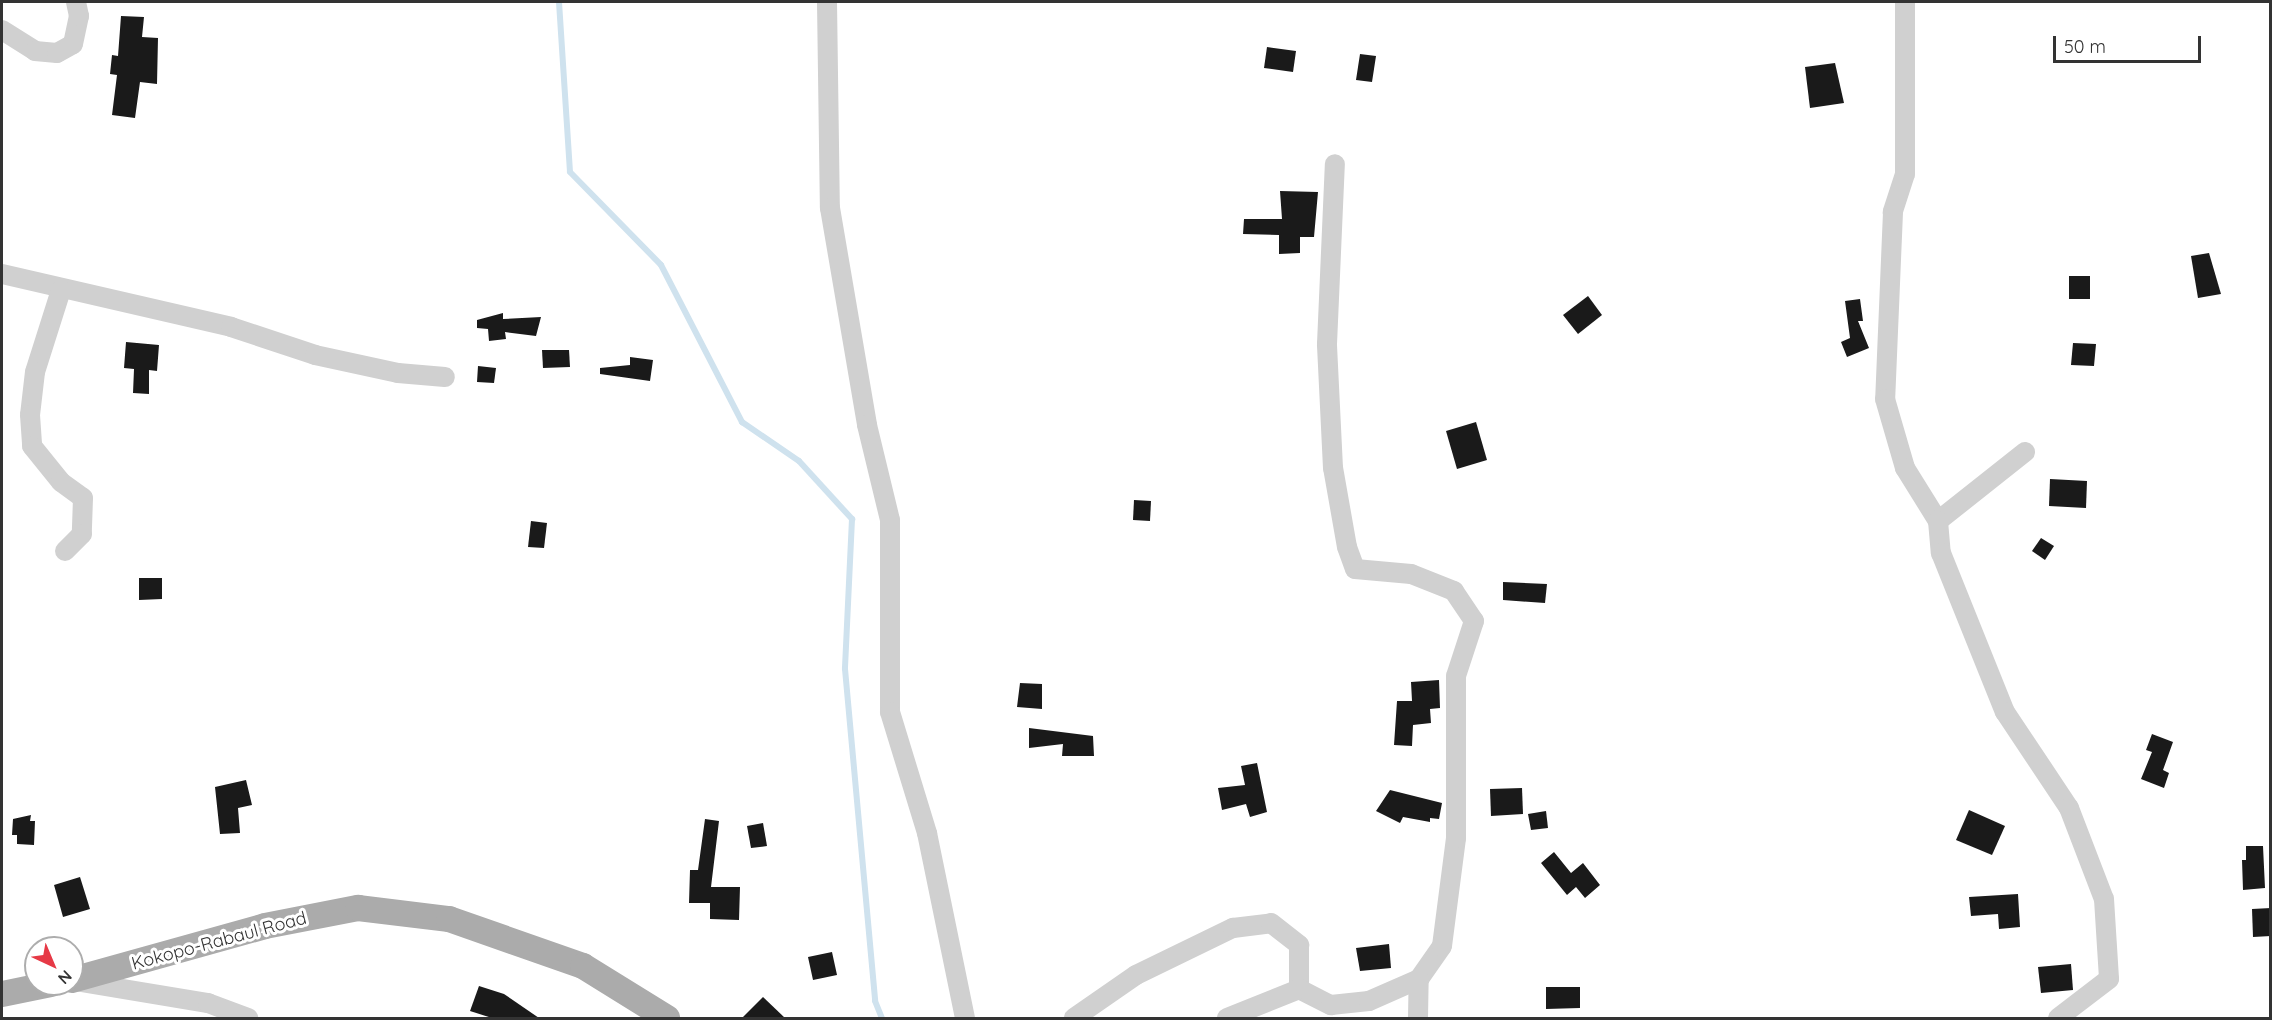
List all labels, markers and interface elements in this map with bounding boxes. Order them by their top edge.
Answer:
scale bar [2056,24,2204,62]
text: 50 m [2064,35,2106,58]
street label: Kokopo-Rabaul Road [129,907,309,975]
north arrow [24,936,84,996]
text: N [54,966,76,989]

